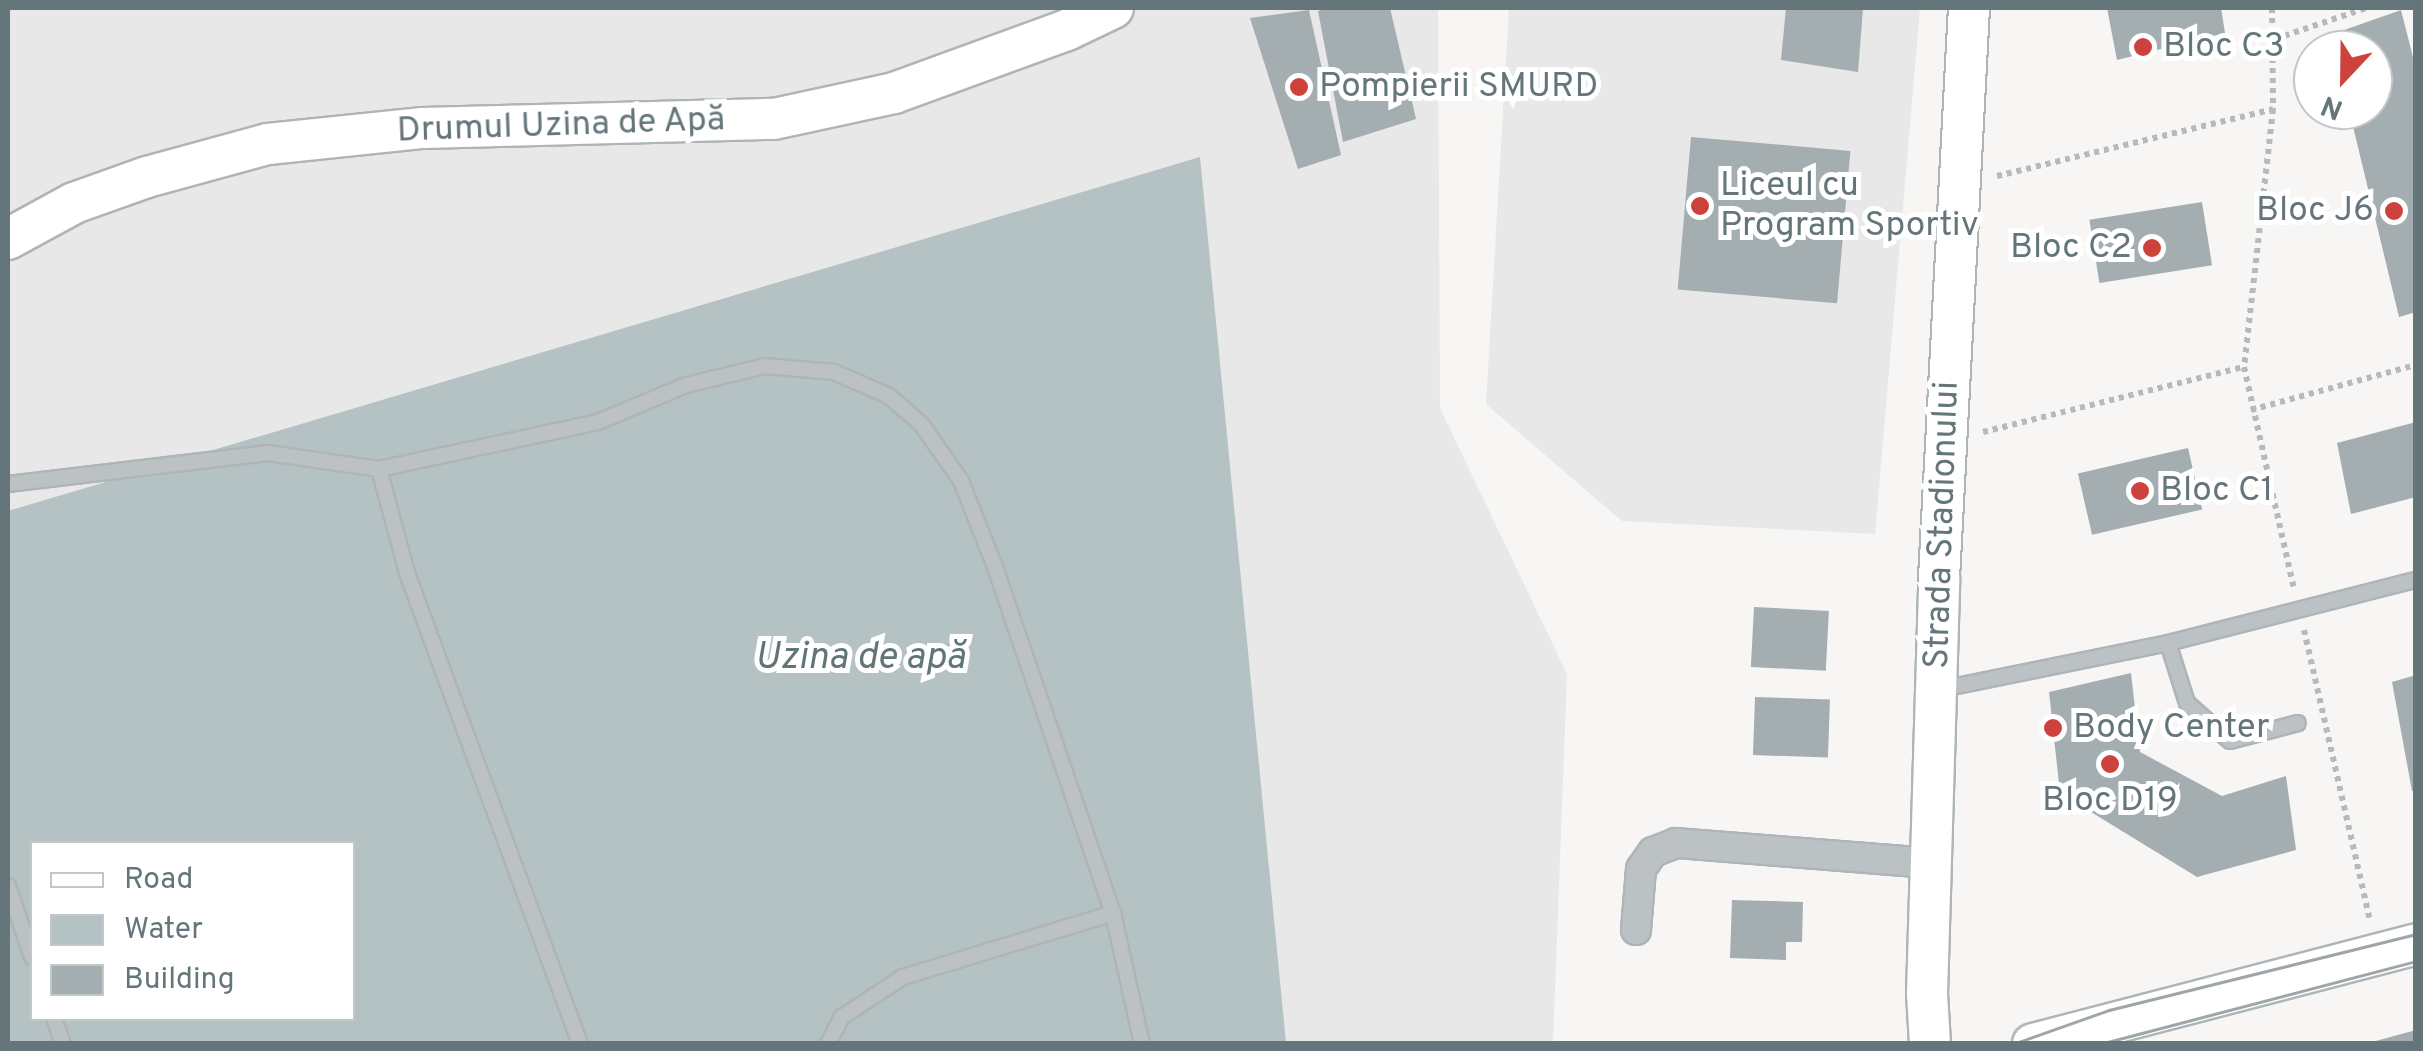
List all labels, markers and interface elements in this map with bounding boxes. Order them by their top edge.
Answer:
place label: Bloc C3 [2163,26,2285,68]
north arrow [2293,30,2393,130]
marker: Bloc C3 [2132,36,2154,58]
place label: Pompierii SMURD [1319,66,1598,108]
marker: Pompierii SMURD [1288,76,1310,98]
text: N [2316,86,2349,126]
street label: Drumul Uzina de Apă [395,99,727,153]
place label: Liceul cu Program Sportiv [1720,165,1979,247]
place label: Bloc J6 [2256,190,2374,232]
marker: Liceul cu Program Sportiv [1689,195,1711,217]
marker: Bloc J6 [2383,200,2405,222]
place label: Bloc C2 [2010,227,2132,269]
marker: Bloc C2 [2141,237,2163,259]
street label: Strada Stadionului [1917,380,1969,670]
place label: Bloc C1 [2160,470,2274,512]
marker: Bloc C1 [2129,480,2151,502]
water label: Uzina de apă [755,636,965,682]
place label: Body Center [2073,707,2270,749]
marker: Body Center [2042,717,2064,739]
marker: Bloc D19 [2099,753,2121,775]
place label: Bloc D19 [2042,780,2178,822]
legend [30,841,355,1021]
text: Road [124,862,193,899]
text: Water [124,912,203,949]
text: Building [124,962,235,999]

